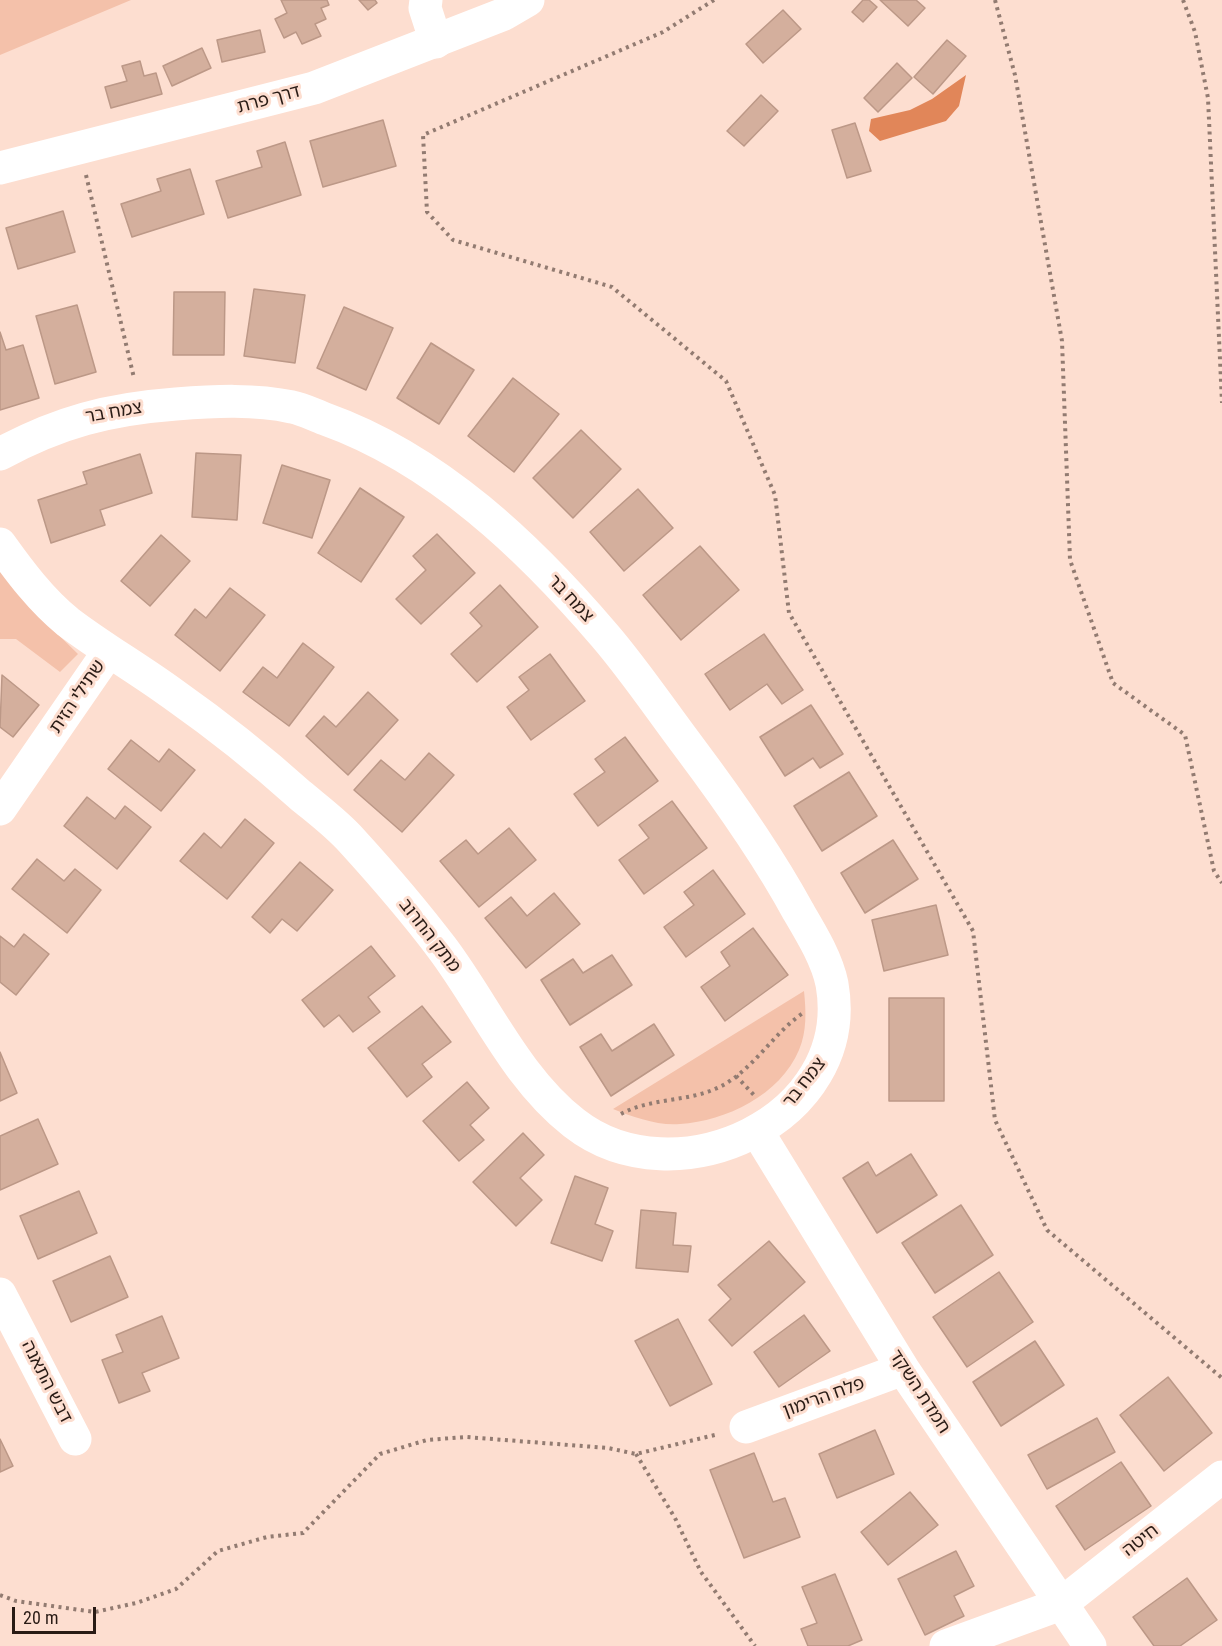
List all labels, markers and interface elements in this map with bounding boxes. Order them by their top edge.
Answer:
street label: דרך פרת [235,81,303,119]
street label: צמח בר [84,397,144,429]
street label: צמח בר [543,571,597,627]
street label: שתילי הזית [46,656,110,738]
street label: מתק החרוב [393,895,465,977]
street label: צמח בר [779,1054,831,1112]
street label: דבש התאנה [16,1337,76,1427]
street label: חמדת השקד [884,1346,954,1438]
street label: פלח הרימון [780,1373,868,1423]
street label: חיטה [1119,1520,1163,1562]
scale bar [15,1595,99,1633]
text: 20 m [23,1607,58,1628]

